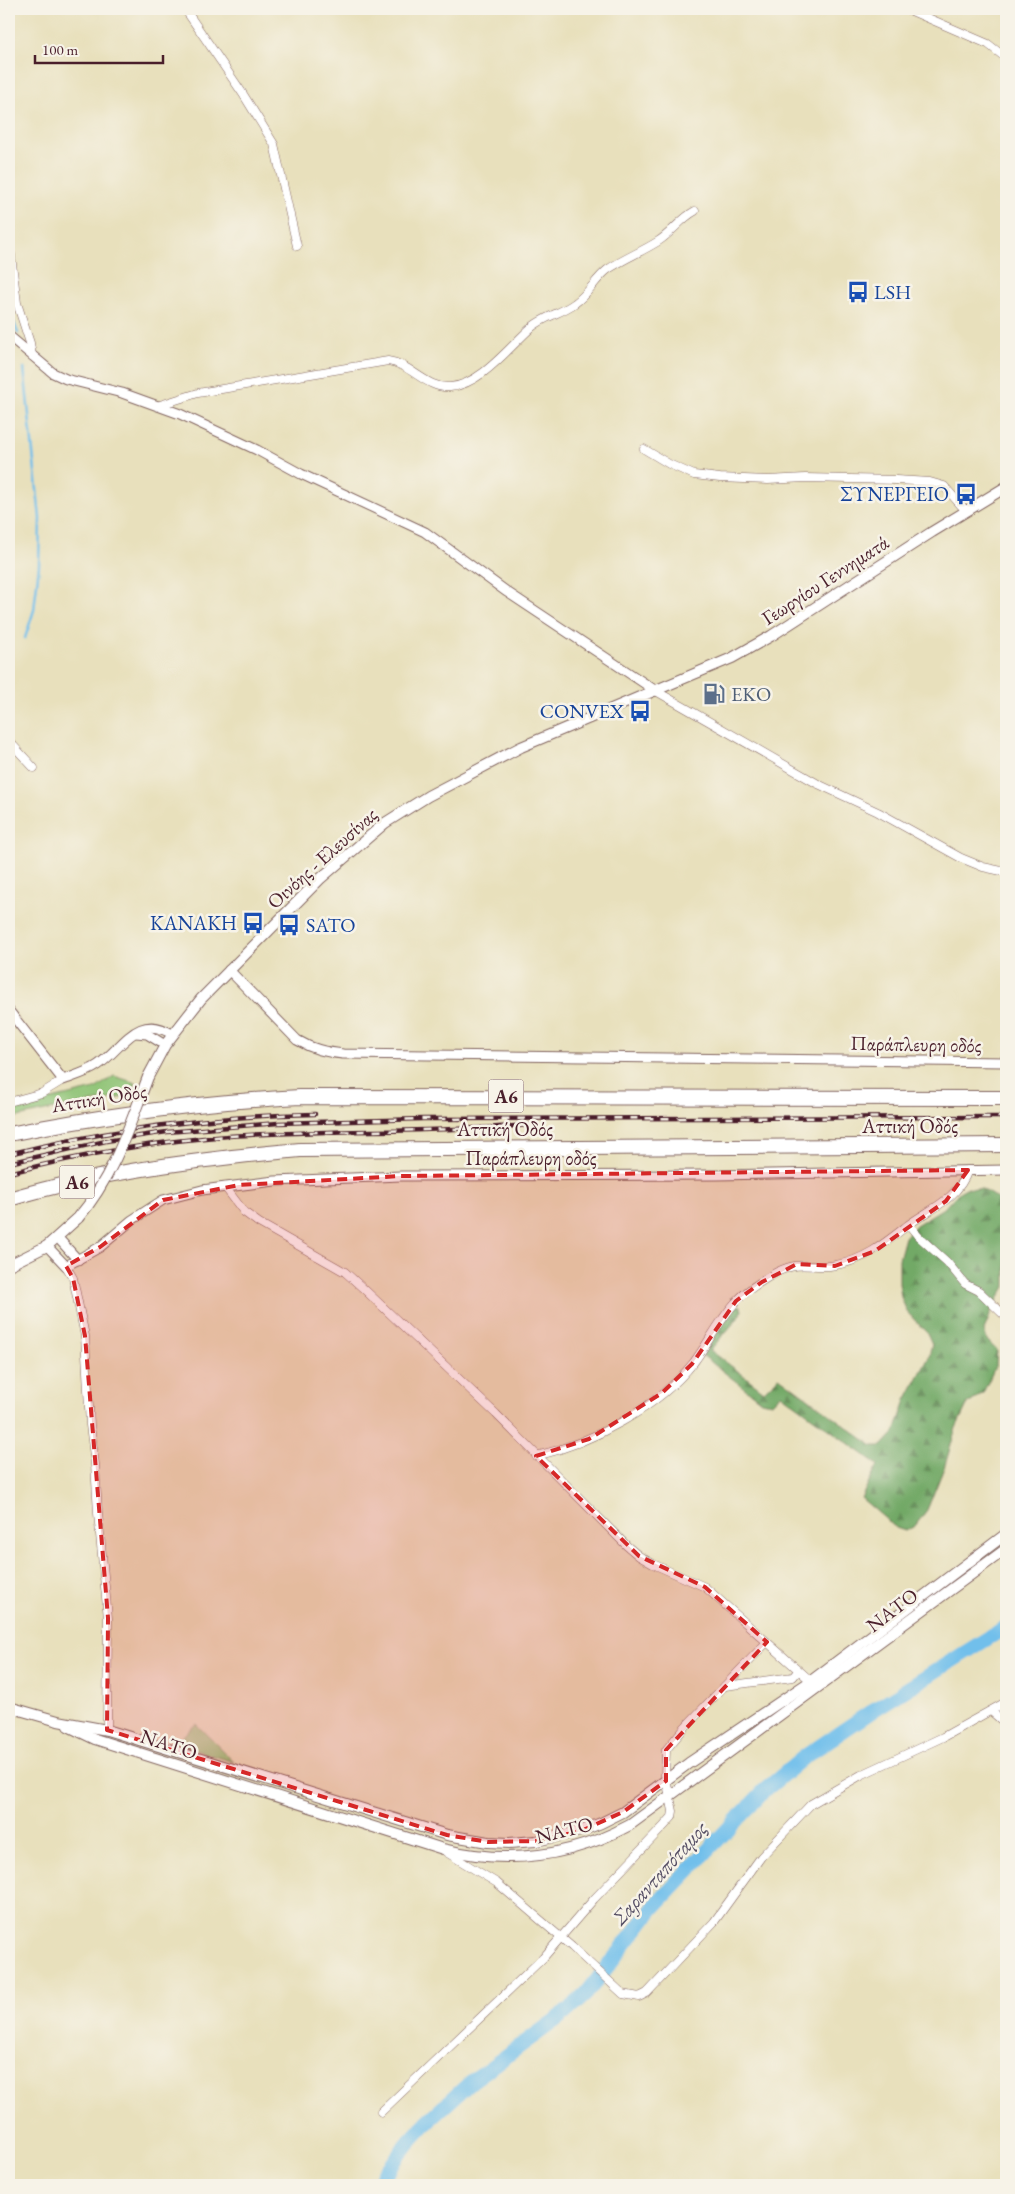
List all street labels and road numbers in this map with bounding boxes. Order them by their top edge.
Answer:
street label: Γεωργίου Γεννηματά [757,529,894,631]
street label: Οινόης - Ελευσίνας [261,801,383,915]
street label: Παράπλευρη οδός [850,1030,982,1058]
street label: Αττική Οδός [49,1078,149,1119]
road number: Α6 [488,1080,524,1112]
street label: Αττική Οδός [861,1113,958,1139]
street label: Αττική Οδός [456,1116,553,1142]
street label: Παράπλευρη οδός [465,1145,597,1171]
road number: Α6 [60,1166,94,1198]
street label: ΝΑΤΟ [861,1582,923,1638]
street label: ΝΑΤΟ [137,1723,201,1765]
street label: ΝΑΤΟ [533,1810,595,1850]

